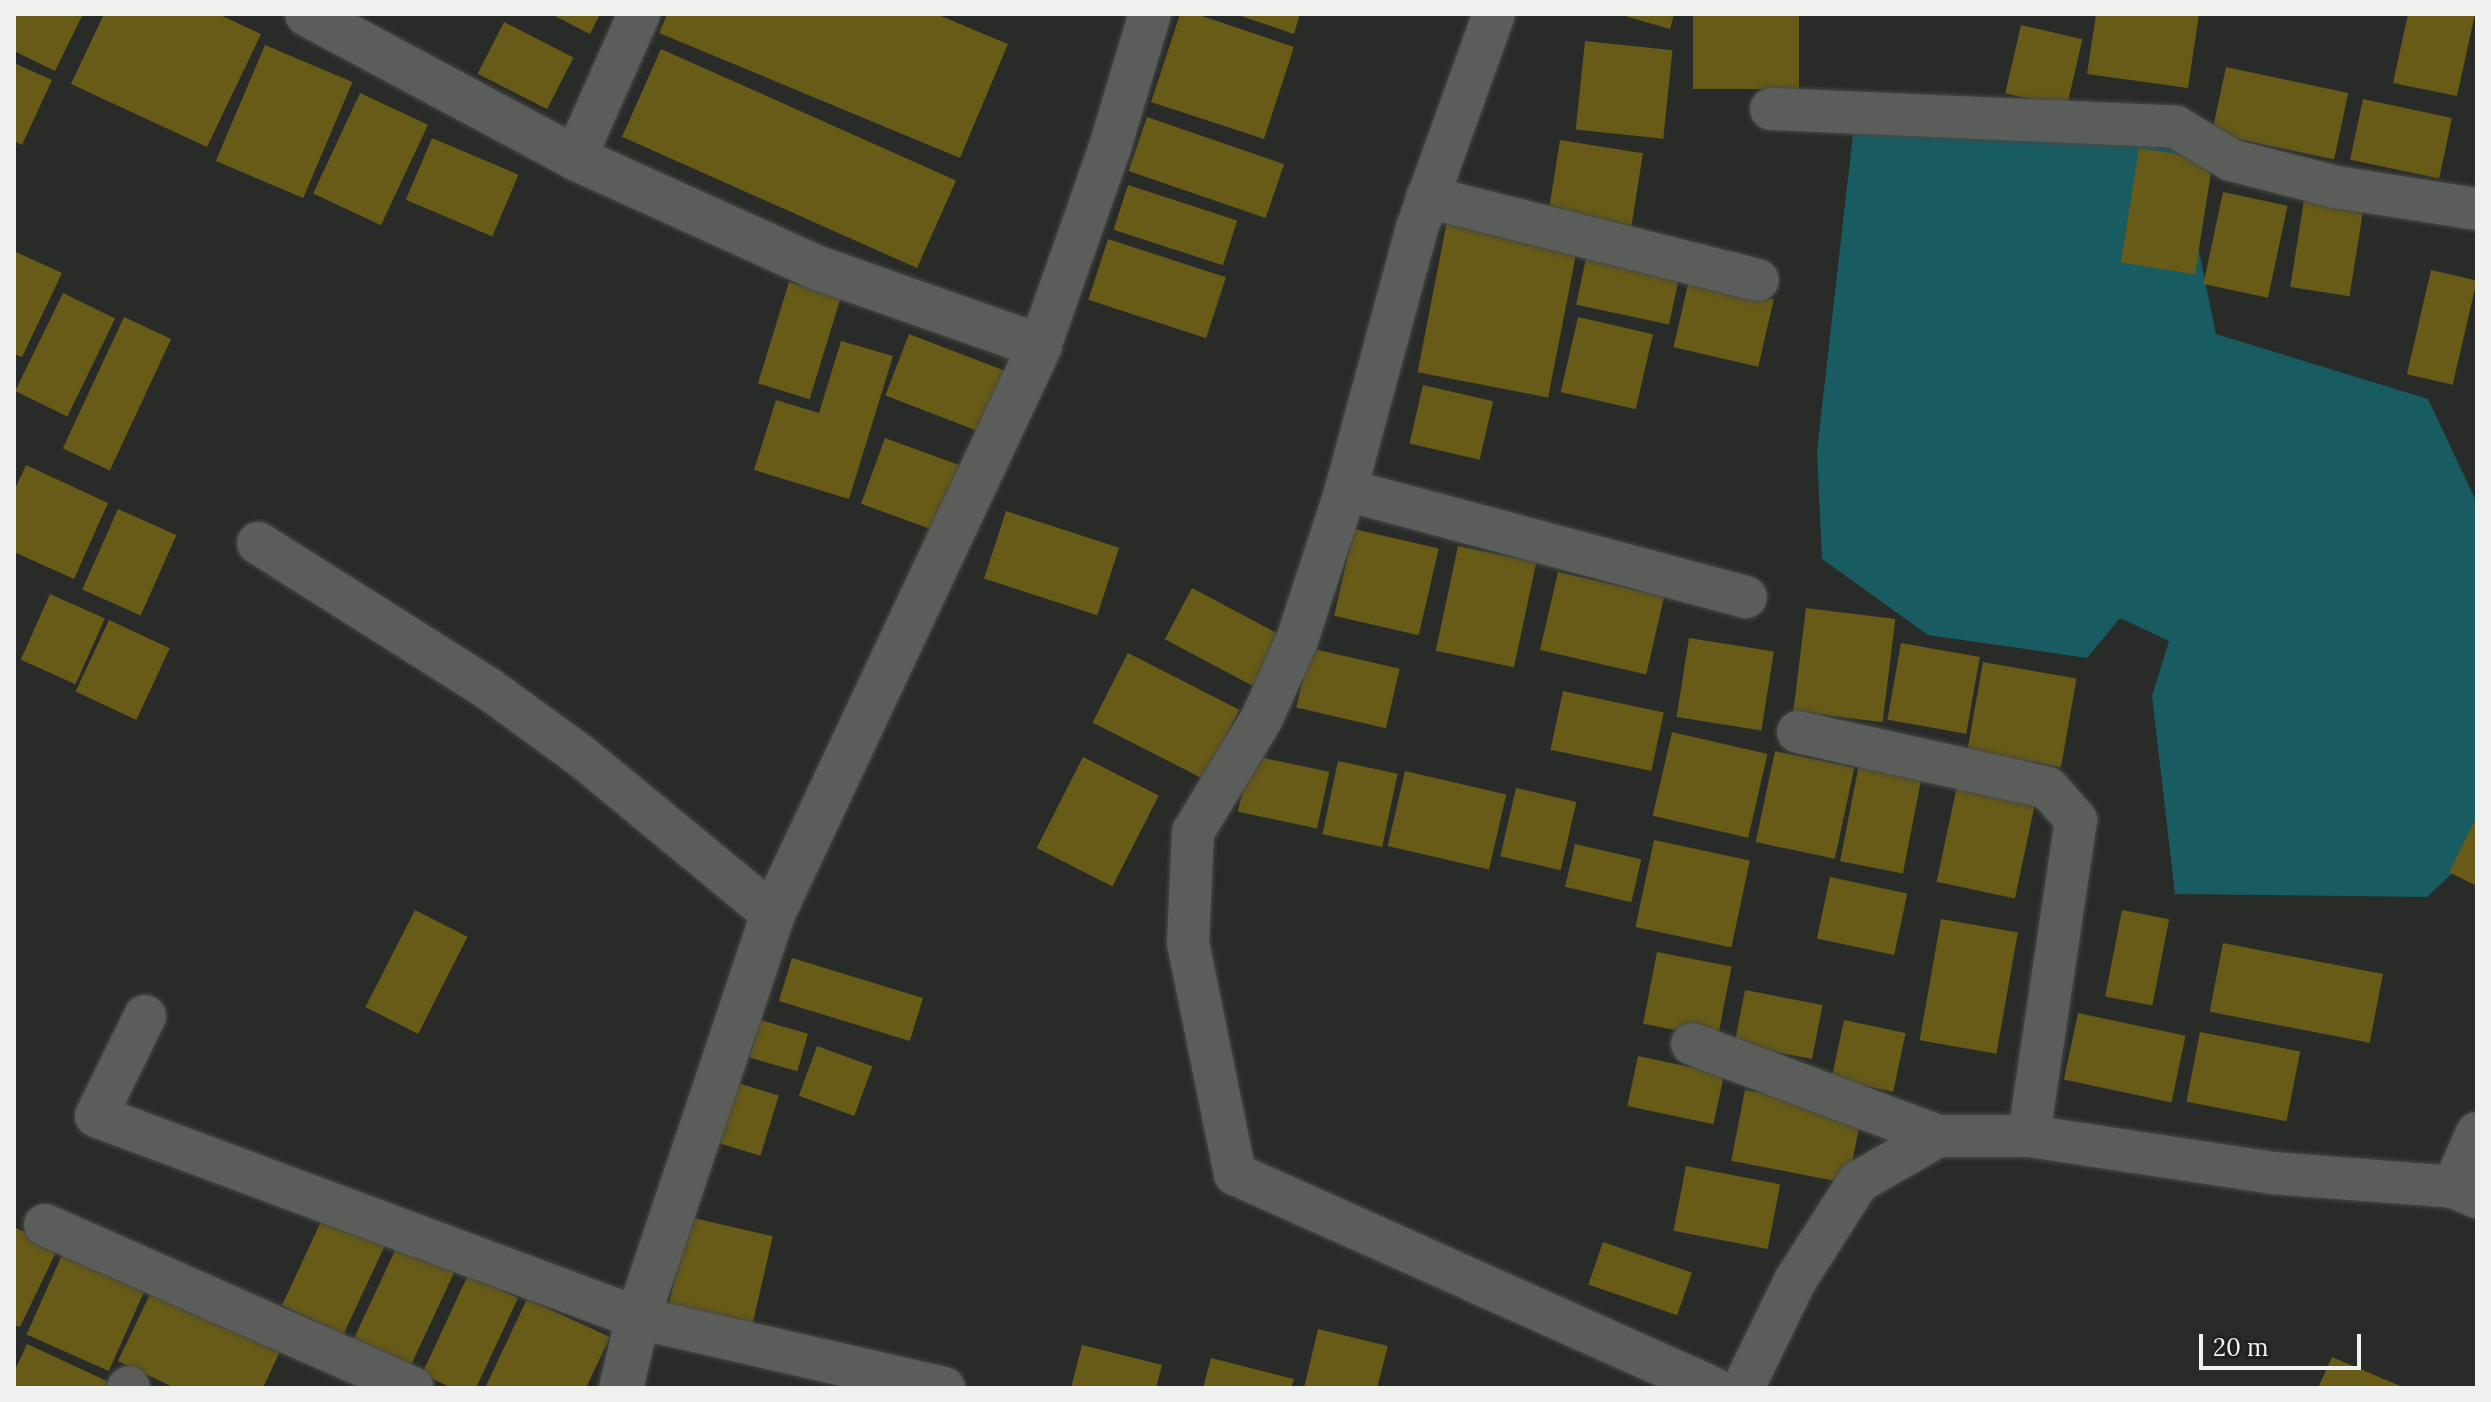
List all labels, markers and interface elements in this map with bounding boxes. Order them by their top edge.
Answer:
scale bar [2203,1318,2365,1368]
text: 20 m [2213,1332,2269,1363]

